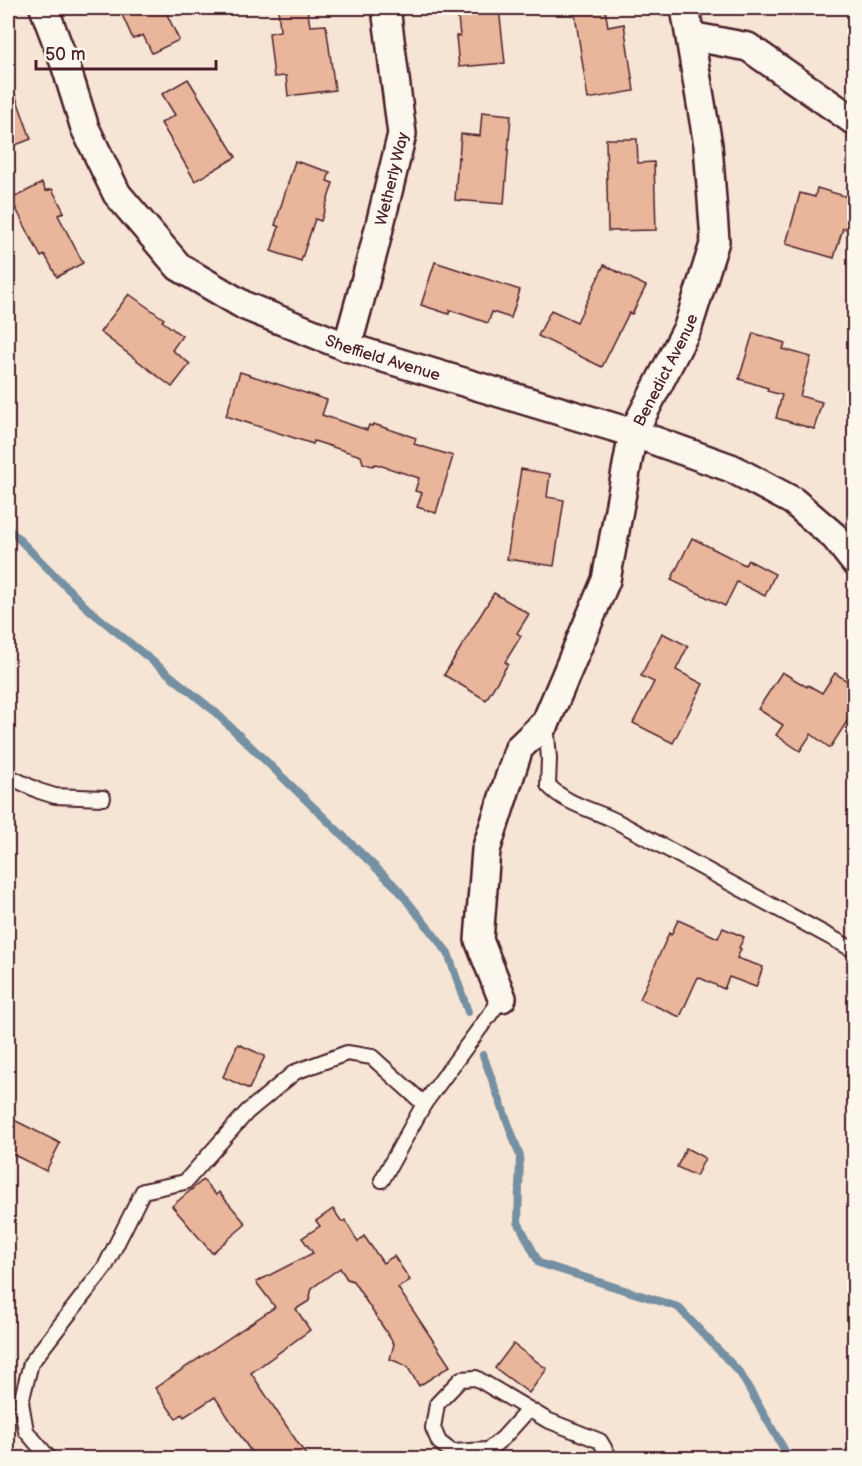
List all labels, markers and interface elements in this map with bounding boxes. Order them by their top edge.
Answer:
scale bar [36,33,216,71]
text: 50 m [45,44,86,65]
street label: Wetherly Way [372,130,413,228]
street label: Benedict Avenue [630,311,703,430]
street label: Sheffield Avenue [322,331,443,386]

